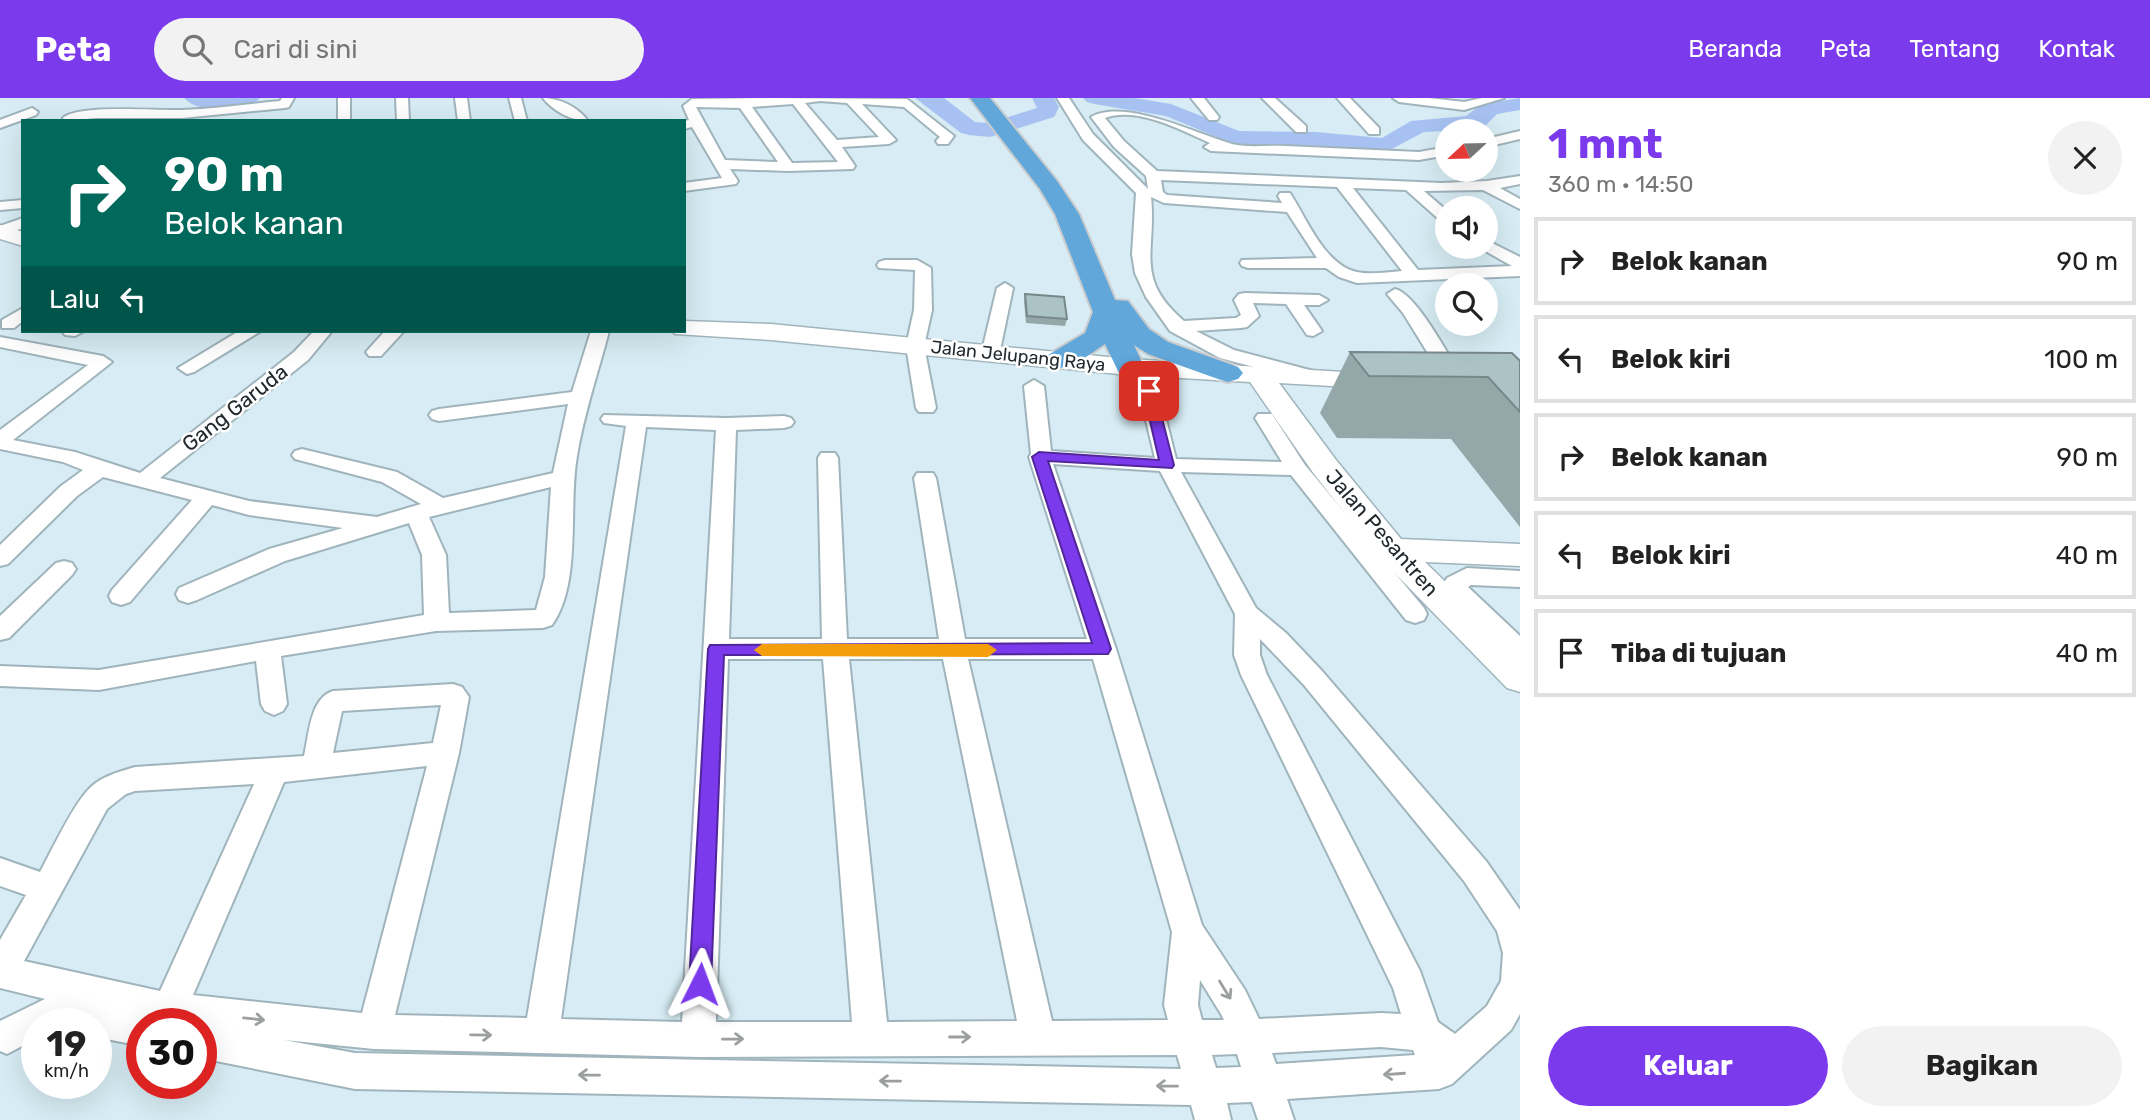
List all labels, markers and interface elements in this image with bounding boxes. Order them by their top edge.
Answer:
search box [154,18,644,81]
text: Peta [35,30,112,69]
icon: search [178,30,216,68]
text: Cari di sini [234,34,357,65]
text: Beranda [1688,35,1782,63]
text: Peta [1820,35,1871,63]
text: Tentang [1909,35,2000,63]
text: Kontak [2038,35,2115,63]
north arrow [1435,119,1498,182]
map controls [1435,119,1498,336]
text: 1 mnt [1548,119,1663,169]
button: close [2048,121,2122,195]
text: 90 m [164,145,284,203]
icon: right [49,147,140,238]
text: 360 m · 14:50 [1548,170,1694,198]
button: sound [1435,196,1498,259]
text: Belok kanan [164,204,344,242]
icon: right [1552,242,1590,280]
text: Belok kanan [1611,246,1768,277]
text: 90 m [2057,246,2118,277]
button: search [1435,273,1498,336]
icon: left [114,280,152,318]
text: Lalu [49,284,100,315]
street label: Jalan Jelupang Raya [930,336,1106,376]
icon: left [1552,340,1590,378]
text: Belok kiri [1611,344,1731,375]
text: 100 m [2044,344,2118,375]
street label: Gang Garuda [177,359,292,457]
pin [1119,361,1179,421]
icon: arrive [1130,372,1168,410]
icon: right [1552,438,1590,476]
text: Belok kanan [1611,442,1768,473]
text: 90 m [2057,442,2118,473]
street label: Jalan Pesantren [1321,464,1444,601]
icon: left [1552,536,1590,574]
text: Belok kiri [1611,540,1731,571]
text: 40 m [2056,540,2118,571]
icon: arrive [1552,634,1590,672]
text: Tiba di tujuan [1611,638,1786,669]
text: 40 m [2056,638,2118,669]
position arrow [663,947,737,1021]
one-way arrow [1218,979,1232,999]
speed limit sign: 30 [126,1008,217,1099]
one-way arrow [242,1013,265,1026]
text: 19 [47,1023,86,1065]
button: Keluar [1548,1026,1828,1106]
button: Bagikan [1842,1026,2122,1106]
one-way arrow [469,1028,492,1041]
one-way arrow [948,1030,971,1044]
one-way arrow [721,1033,744,1046]
text: km/h [44,1060,89,1082]
one-way arrow [1383,1067,1406,1080]
one-way arrow [578,1068,601,1082]
one-way arrow [879,1074,902,1088]
one-way arrow [1155,1080,1178,1093]

